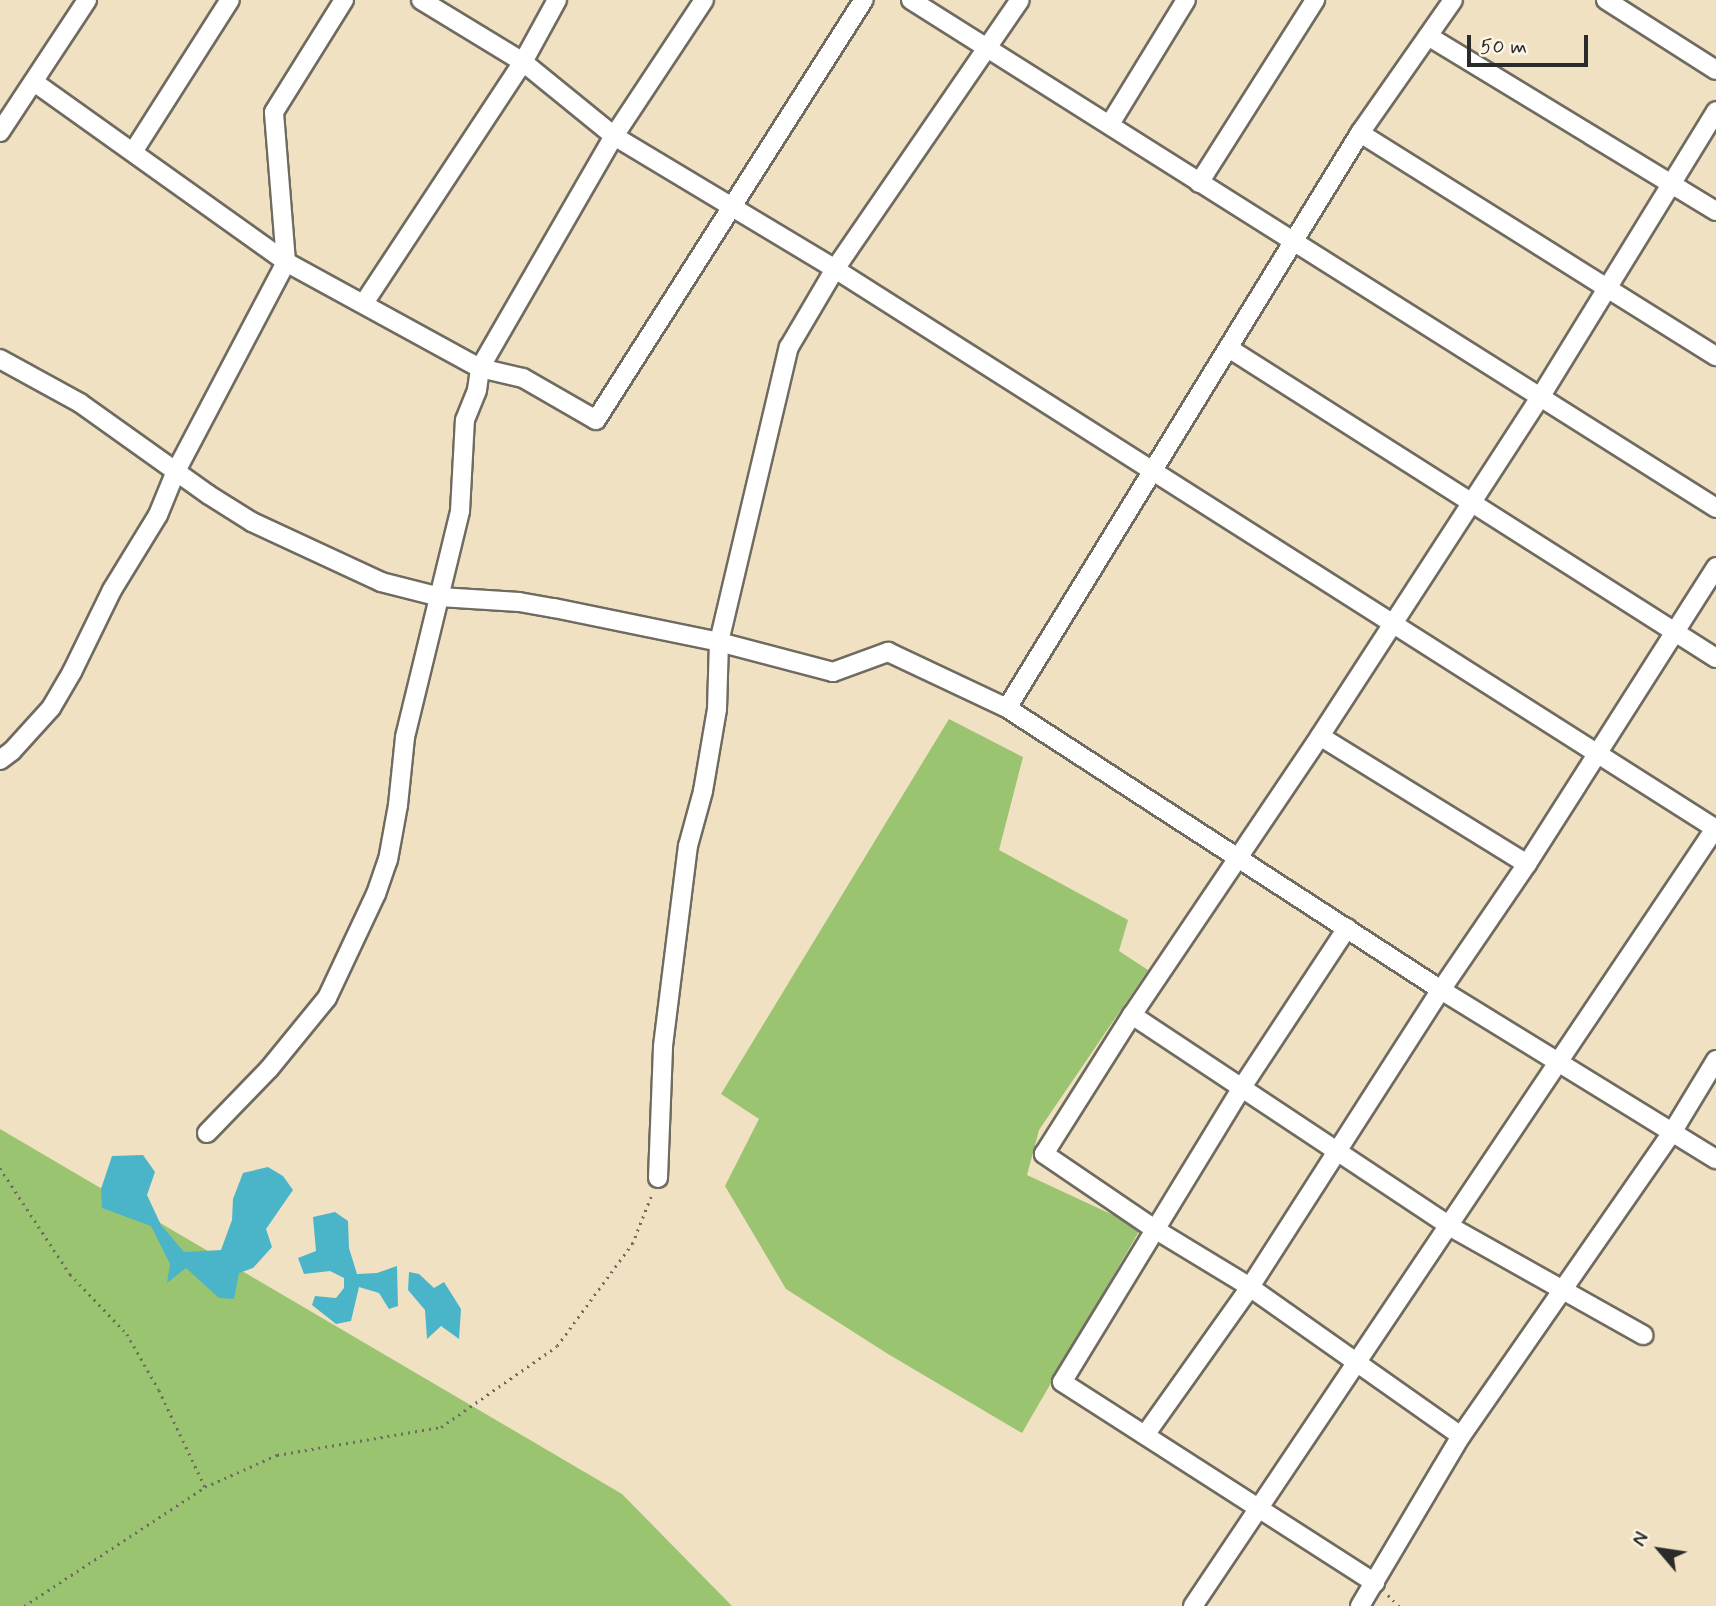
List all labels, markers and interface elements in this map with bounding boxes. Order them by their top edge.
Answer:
scale bar [1471,21,1592,65]
text: 50 m [1480,33,1527,61]
north arrow [1625,1515,1695,1585]
text: N [1627,1528,1655,1551]

